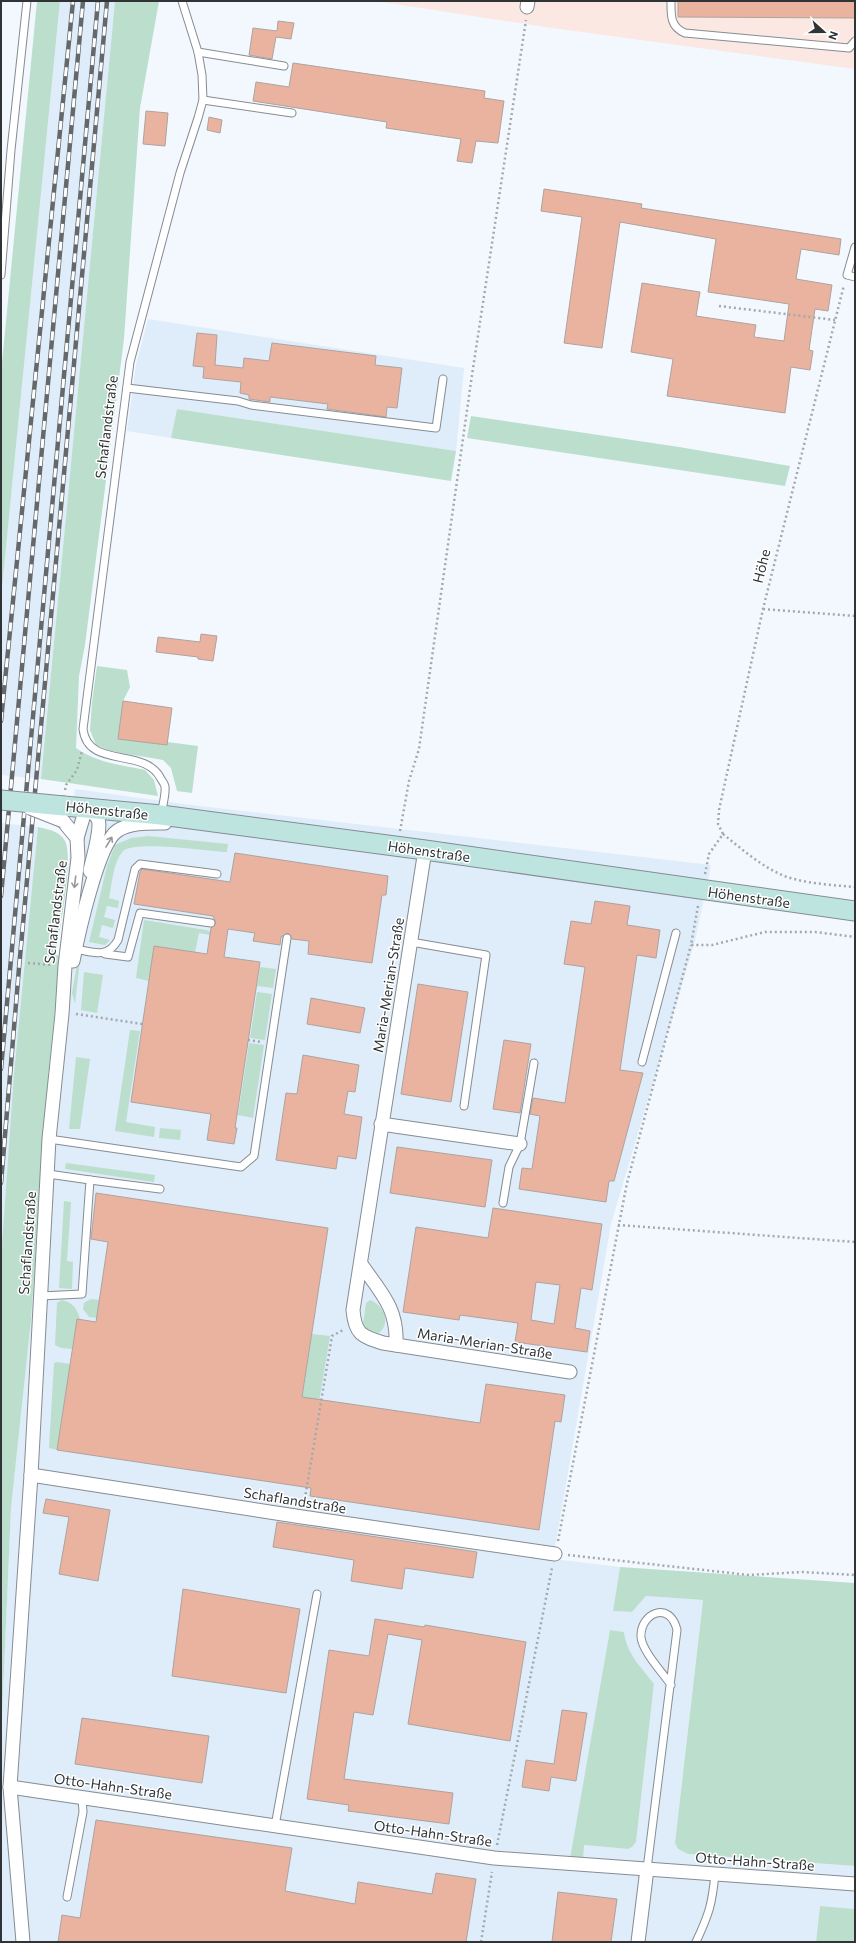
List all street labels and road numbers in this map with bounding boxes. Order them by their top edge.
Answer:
street label: Schaflandstraße [91,374,121,480]
street label: Höhe [749,547,773,585]
street label: Höhenstraße [65,797,149,823]
street label: Höhenstraße [387,837,471,865]
street label: Schaflandstraße [40,859,70,965]
street label: Höhenstraße [707,883,791,911]
street label: Maria-Merian-Straße [369,916,407,1054]
street label: Schaflandstraße [15,1191,39,1295]
street label: Maria-Merian-Straße [416,1324,554,1362]
street label: Schaflandstraße [242,1483,348,1517]
street label: Otto-Hahn-Straße [53,1769,173,1803]
street label: Otto-Hahn-Straße [373,1816,493,1850]
street label: Otto-Hahn-Straße [695,1848,815,1874]

